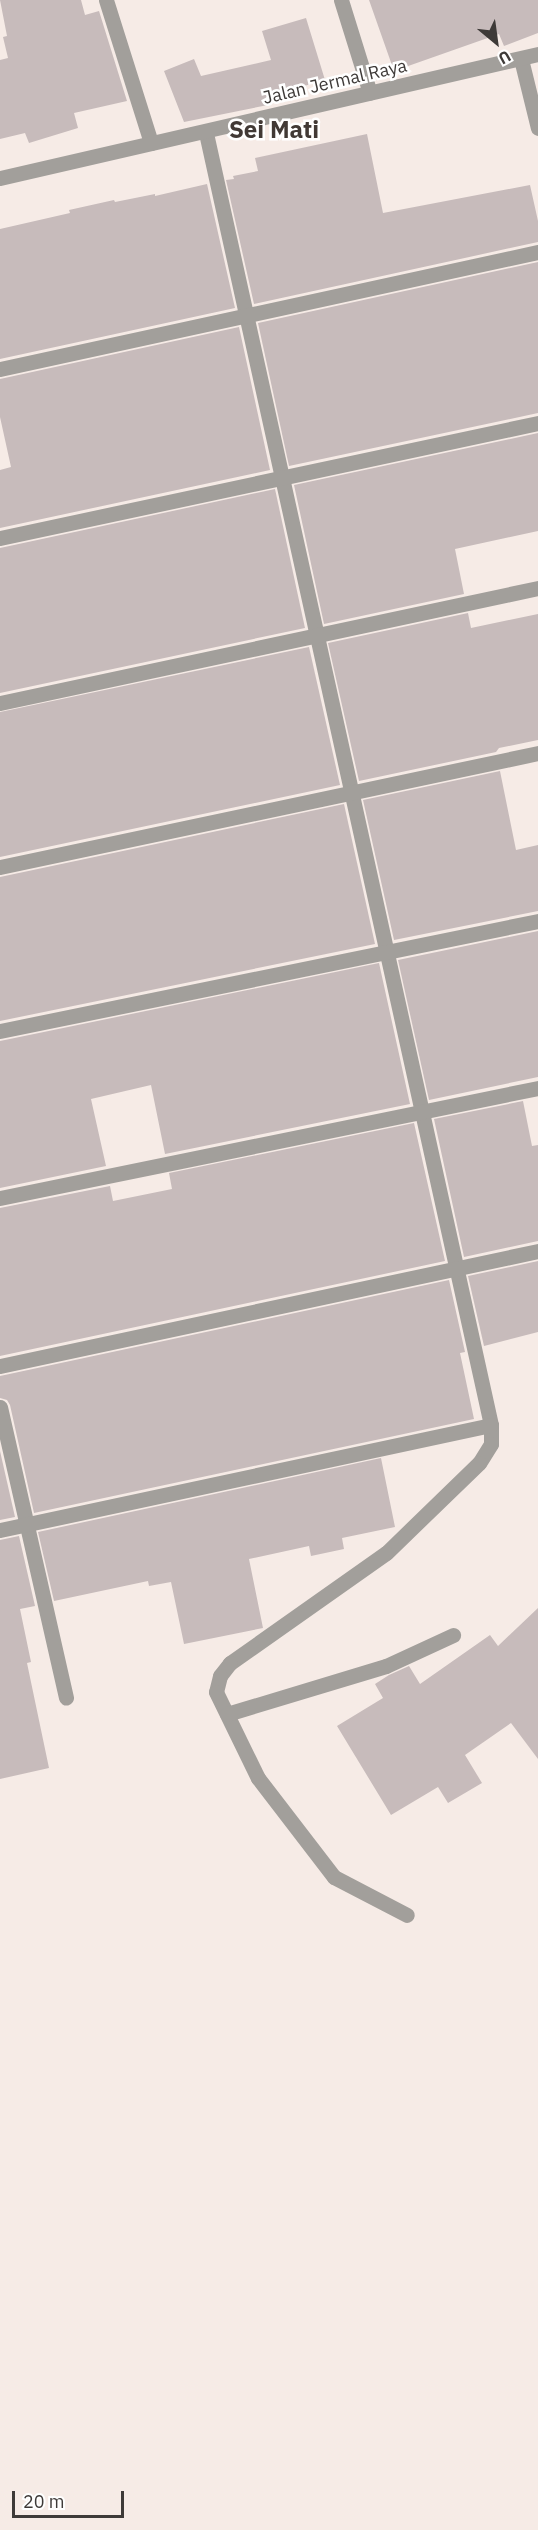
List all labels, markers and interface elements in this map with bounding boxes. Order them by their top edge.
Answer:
north arrow [466,12,526,72]
text: U [495,46,514,69]
street label: Jalan Jermal Raya [261,55,409,109]
district label: Sei Mati [229,116,319,144]
scale bar [15,2479,128,2517]
text: 20 m [23,2490,65,2513]

